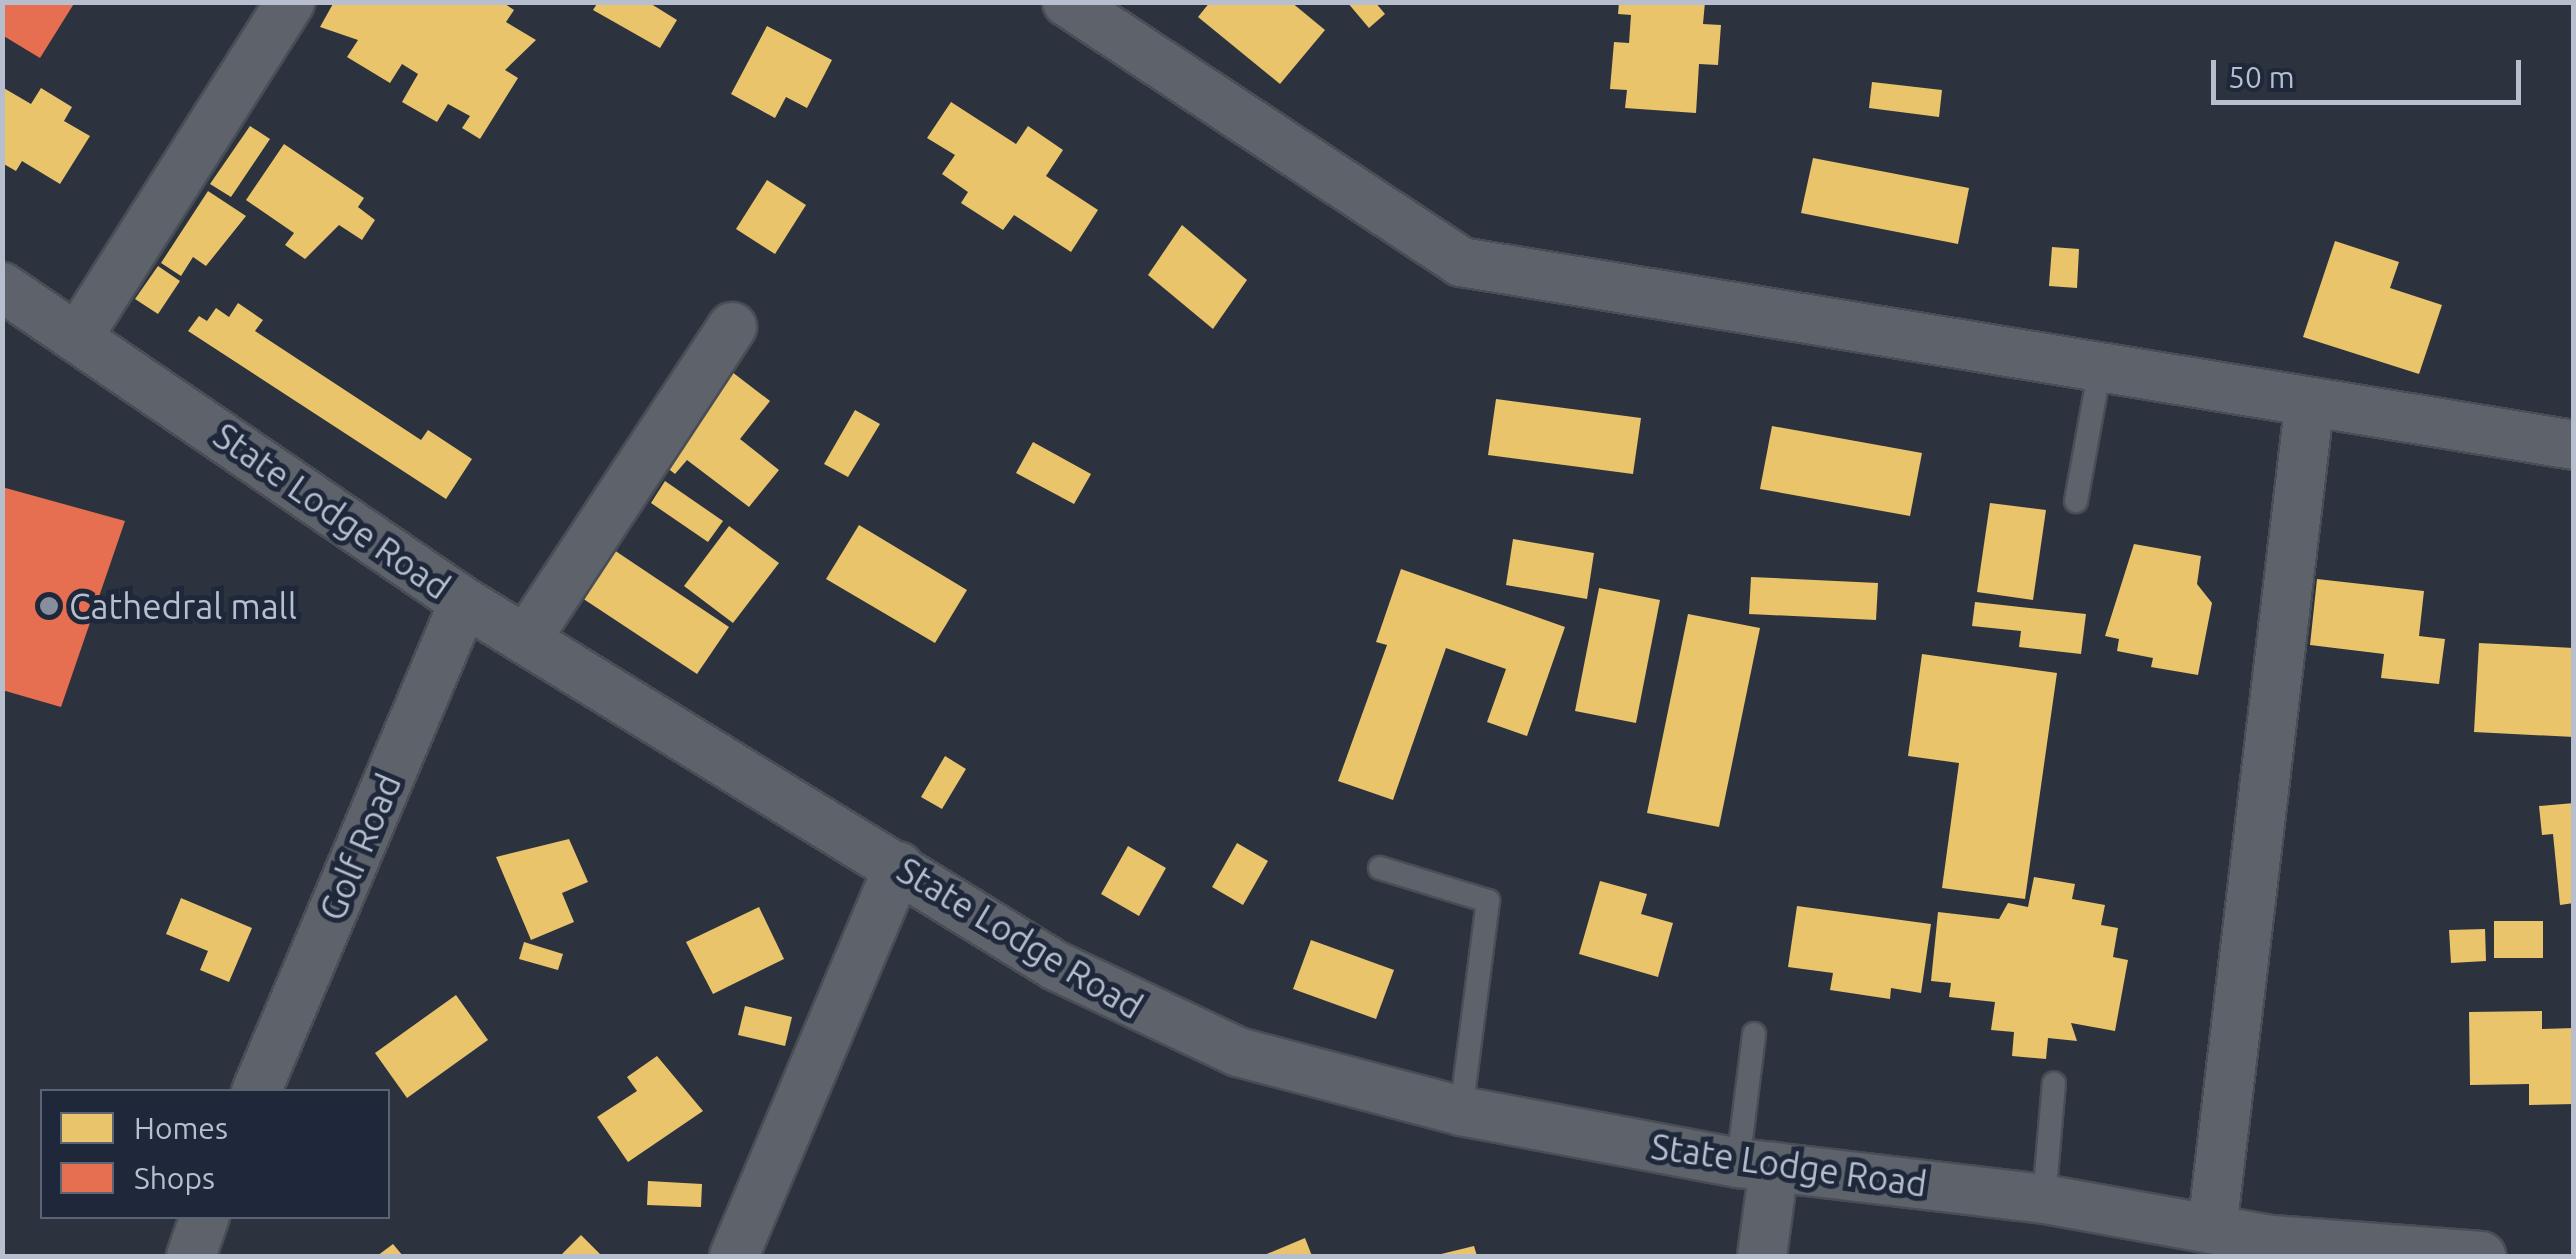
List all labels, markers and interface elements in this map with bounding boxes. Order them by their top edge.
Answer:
scale bar [2216,40,2526,102]
text: 50 m [2228,60,2295,94]
street label: State Lodge Road [206,414,458,608]
place label: Cathedral mall [69,585,297,627]
marker: Cathedral mall [38,595,60,617]
street label: Golf Road [310,768,410,926]
street label: State Lodge Road [890,848,1150,1028]
legend [40,1089,390,1219]
text: Homes [134,1111,228,1145]
street label: State Lodge Road [1648,1125,1930,1205]
text: Shops [134,1161,215,1195]

